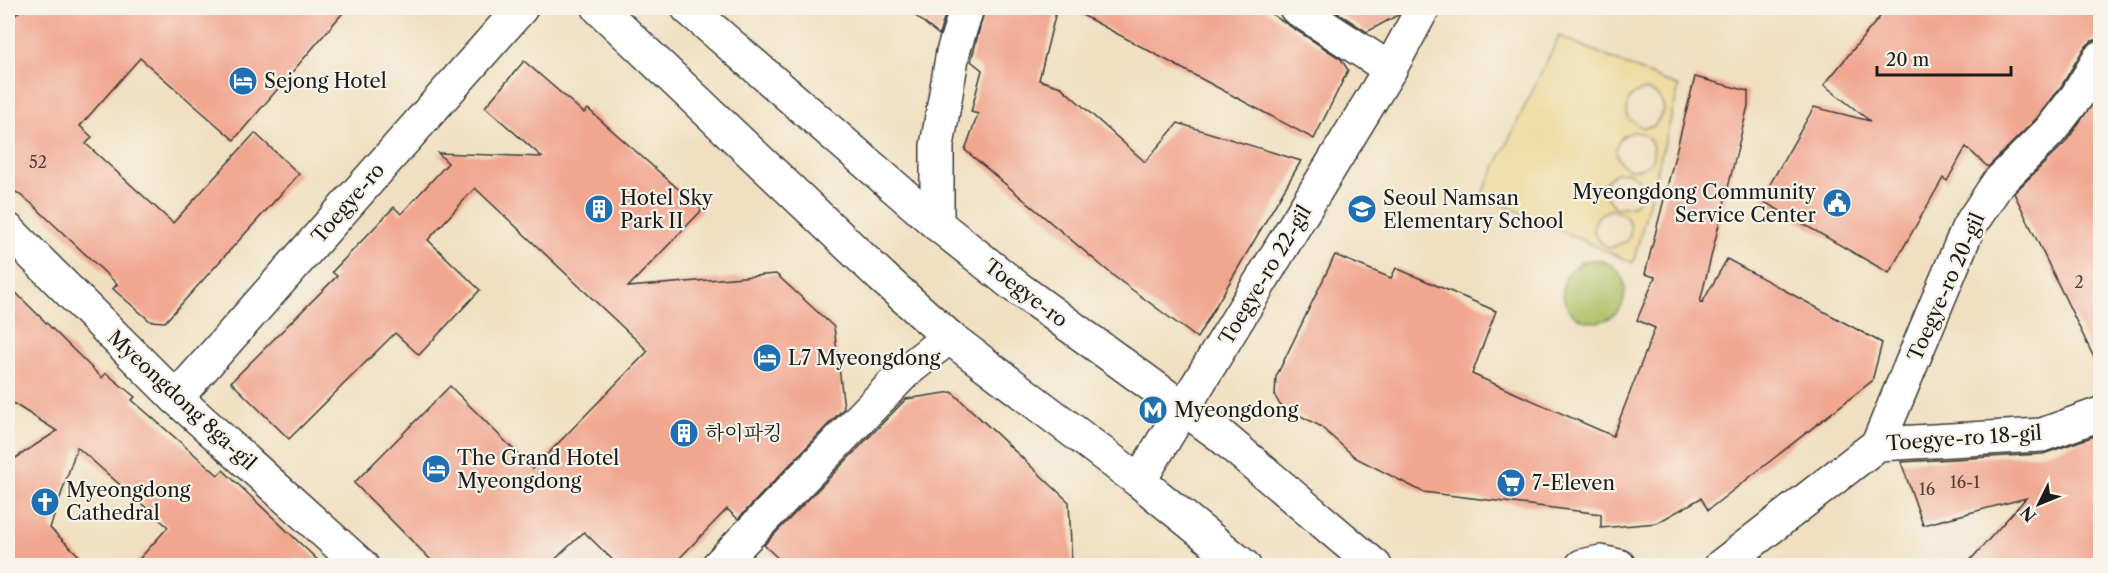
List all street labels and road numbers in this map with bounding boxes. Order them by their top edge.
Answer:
street label: Toegye-ro [307,158,389,248]
street label: Toegye-ro 22-gil [1214,201,1316,349]
street label: Toegye-ro 20-gil [1903,209,1989,365]
street label: Toegye-ro [979,254,1073,332]
street label: Myeongdong 8ga-gil [103,325,261,475]
street label: Toegye-ro 18-gil [1885,421,2043,455]

